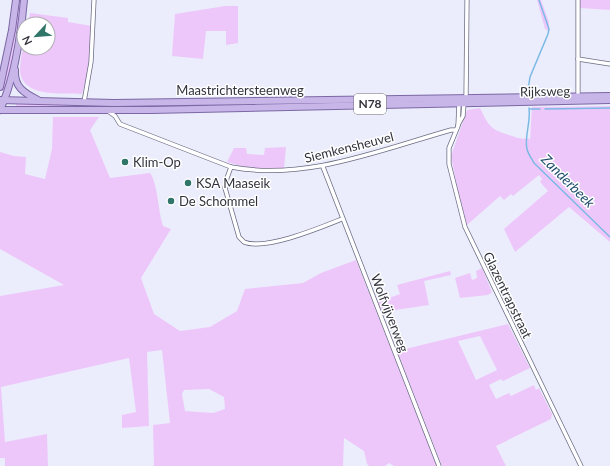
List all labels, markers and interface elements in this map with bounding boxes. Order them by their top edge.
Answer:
north arrow [16,16,56,56]
text: N [19,34,34,47]
street label: Maastrichtersteenweg [176,82,304,98]
street label: Rijksweg [520,83,571,99]
road number: N78 [354,94,386,114]
street label: Siemkensheuvel [303,128,395,166]
water label: Zanderbeek [537,150,599,211]
place label: Klim-Op [133,154,181,170]
marker: Klim-Op [120,157,130,167]
place label: KSA Maaseik [196,175,271,191]
marker: KSA Maaseik [183,178,193,188]
place label: De Schommel [179,193,258,209]
marker: De Schommel [166,196,176,206]
street label: Glazentrapstraat [480,249,536,341]
street label: Wolfvijverweg [368,272,412,355]

